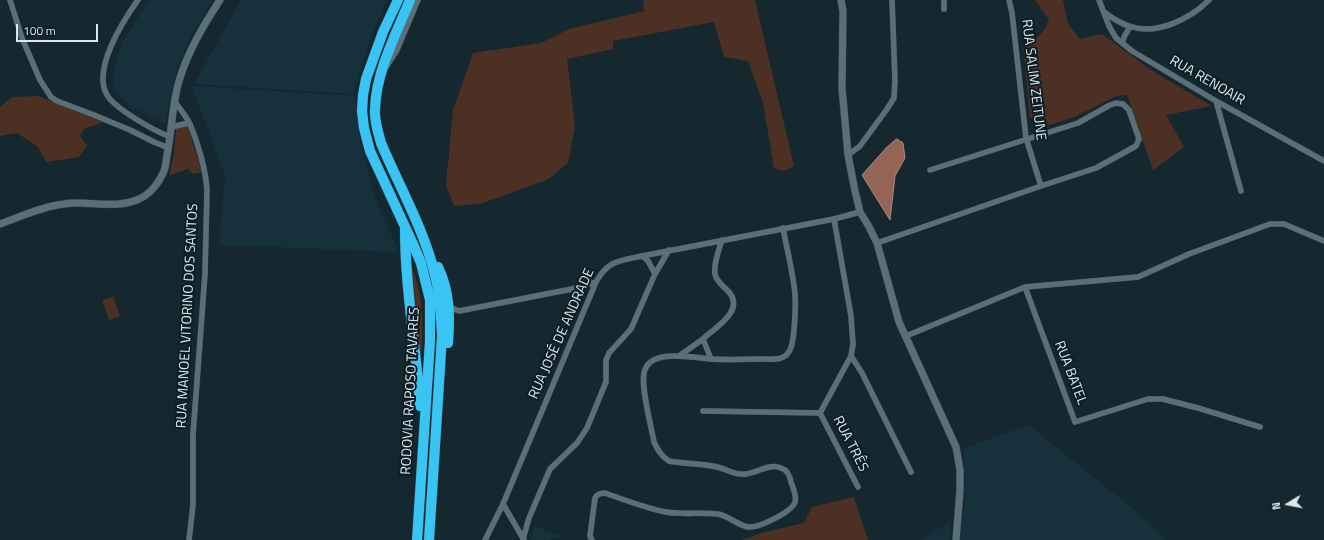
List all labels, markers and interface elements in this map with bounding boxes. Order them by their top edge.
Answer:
scale bar [18,16,100,42]
street label: RUA SALIM ZEITUNE [1017,18,1049,142]
text: 100 m [23,21,56,40]
street label: RUA RENOAIR [1166,53,1248,109]
street label: RUA MANOEL VITORINO DOS SANTOS [174,203,202,429]
street label: RUA JOSÉ DE ANDRADE [526,266,598,402]
street label: RODOVIA RAPOSO TAVARES [398,307,424,475]
street label: RUA BATEL [1050,339,1090,407]
street label: RUA TRÊS [829,413,871,475]
north arrow [1268,484,1308,524]
text: N [1268,501,1285,511]

